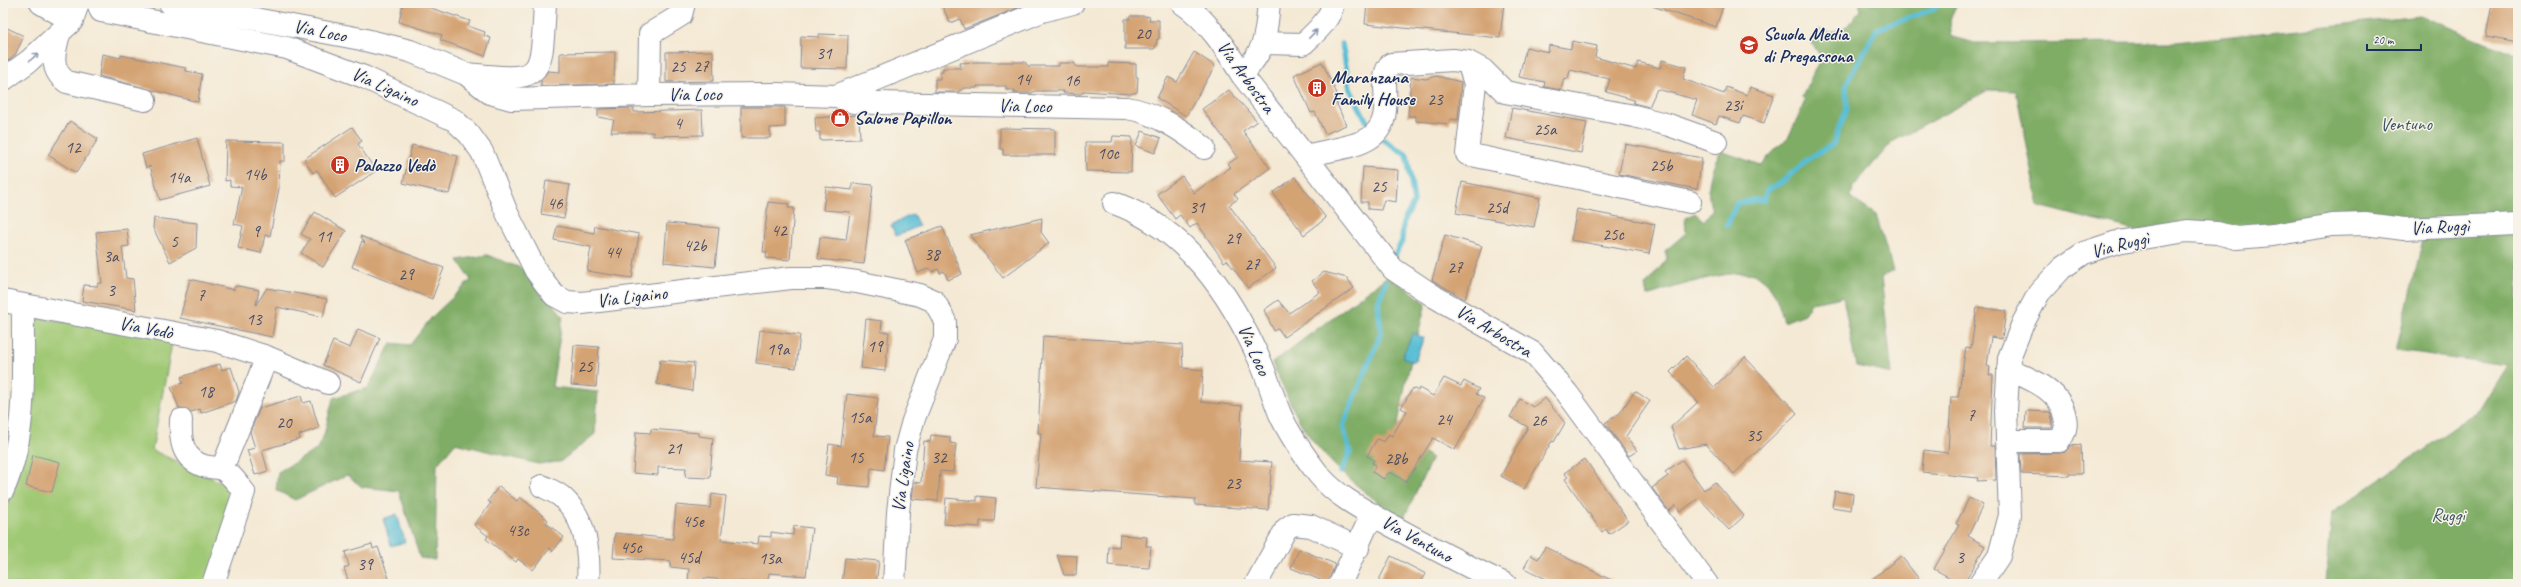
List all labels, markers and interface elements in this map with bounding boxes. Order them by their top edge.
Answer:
street label: Via Loco [292,14,350,48]
place label: Scuola Media di Pregassona [1763,22,1854,68]
house number: 20 [1135,23,1152,44]
scale bar [2367,26,2421,52]
one-way arrow [1308,29,1318,39]
text: 20 m [2373,32,2395,48]
school or university icon: Scuola Media di Pregassona [1738,34,1760,56]
street label: Via Arbostra [1212,36,1281,119]
house number: 31 [816,43,833,64]
one-way arrow [29,52,39,62]
house number: 25 [670,56,687,77]
house number: 27 [693,56,710,77]
street label: Via Ligaino [348,62,423,113]
place label: Maranzana Family House [1331,65,1416,111]
house number: 14 [1015,69,1033,90]
house number: 16 [1064,70,1081,91]
building icon: Maranzana Family House [1306,77,1328,99]
street label: Via Loco [668,82,723,106]
house number: 23 [1427,89,1444,110]
street label: Via Loco [998,94,1053,118]
house number: 23i [1724,95,1744,116]
place label: Salone Papillon [854,106,953,130]
shop icon: Salone Papillon [829,107,851,129]
park label: Ventuno [2380,112,2433,136]
house number: 4 [674,113,684,134]
house number: 25a [1534,119,1558,140]
house number: 12 [65,137,82,158]
house number: 10c [1097,143,1120,164]
place label: Palazzo Vedò [354,153,436,177]
building icon: Palazzo Vedò [329,154,351,176]
house number: 25b [1650,155,1674,176]
house number: 14b [244,164,268,185]
house number: 14a [168,167,192,188]
house number: 25 [1371,176,1388,197]
house number: 46 [547,193,564,214]
house number: 31 [1189,197,1206,218]
house number: 25d [1486,197,1510,218]
street label: Via Ruggì [2410,213,2471,241]
house number: 42 [771,220,788,241]
house number: 9 [252,221,261,242]
house number: 25c [1602,224,1625,245]
house number: 11 [316,226,333,247]
street label: Via Ruggì [2089,226,2153,264]
house number: 29 [1225,228,1242,249]
house number: 5 [170,231,179,252]
house number: 42b [684,235,708,256]
house number: 44 [605,242,623,263]
house number: 38 [924,244,942,265]
house number: 3a [103,246,120,267]
house number: 27 [1244,254,1261,275]
house number: 27 [1447,257,1464,278]
house number: 29 [398,264,415,285]
house number: 3 [107,280,116,301]
street label: Via Ligaino [596,281,670,313]
house number: 7 [197,285,206,306]
street label: Via Arbostra [1452,299,1538,364]
house number: 13 [246,309,263,330]
street label: Via Vedò [117,311,176,345]
street label: Via Loco [1232,321,1276,380]
house number: 19 [867,336,884,357]
house number: 19a [767,339,791,360]
house number: 25 [577,356,594,377]
house number: 18 [198,381,216,402]
house number: 7 [1967,405,1976,426]
house number: 15a [849,407,873,428]
house number: 24 [1436,409,1454,430]
house number: 26 [1531,410,1548,431]
house number: 20 [276,412,293,433]
house number: 35 [1746,425,1763,446]
house number: 21 [666,438,683,459]
street label: Via Ligaino [886,439,920,514]
house number: 15 [848,447,865,468]
house number: 32 [931,447,948,468]
house number: 28b [1385,448,1409,469]
house number: 23 [1225,473,1242,494]
park label: Ruggi [2431,503,2467,527]
street label: Via Ventuno [1377,510,1459,569]
house number: 45e [683,511,705,532]
house number: 43c [507,520,530,541]
house number: 45c [620,537,643,558]
house number: 45d [678,547,702,568]
house number: 3 [1956,547,1965,568]
house number: 13a [759,548,783,569]
house number: 39 [357,554,374,575]

